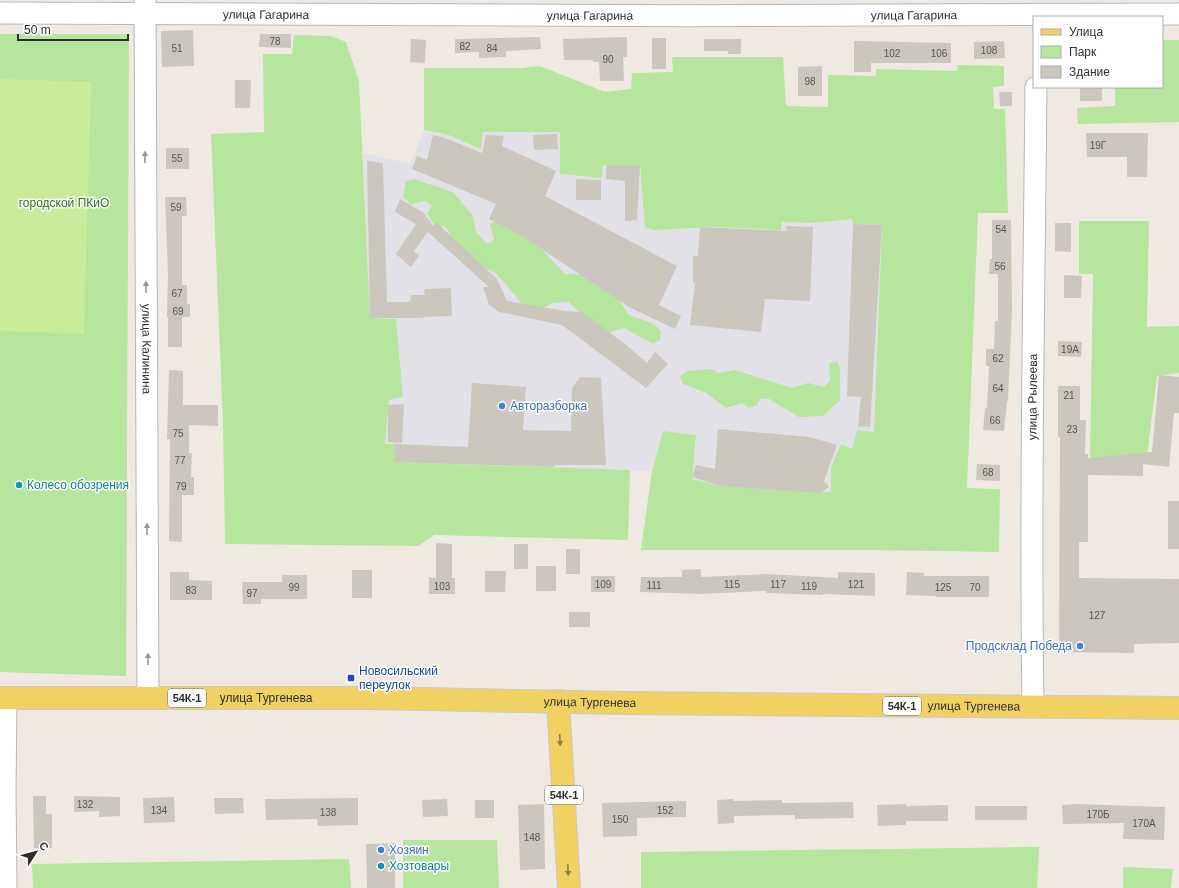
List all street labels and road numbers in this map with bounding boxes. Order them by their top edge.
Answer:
street label: улица Гагарина [223,7,310,22]
street label: улица Гагарина [871,8,958,23]
street label: улица Гагарина [547,9,634,23]
street label: улица Калинина [139,304,154,395]
street label: улица Рылеева [1025,353,1040,440]
road number: 54К-1 [168,689,206,707]
street label: улица Тургенева [220,691,313,705]
street label: улица Тургенева [543,694,637,710]
road number: 54К-1 [883,697,921,715]
street label: улица Тургенева [928,699,1021,714]
road number: 54К-1 [545,786,583,804]

